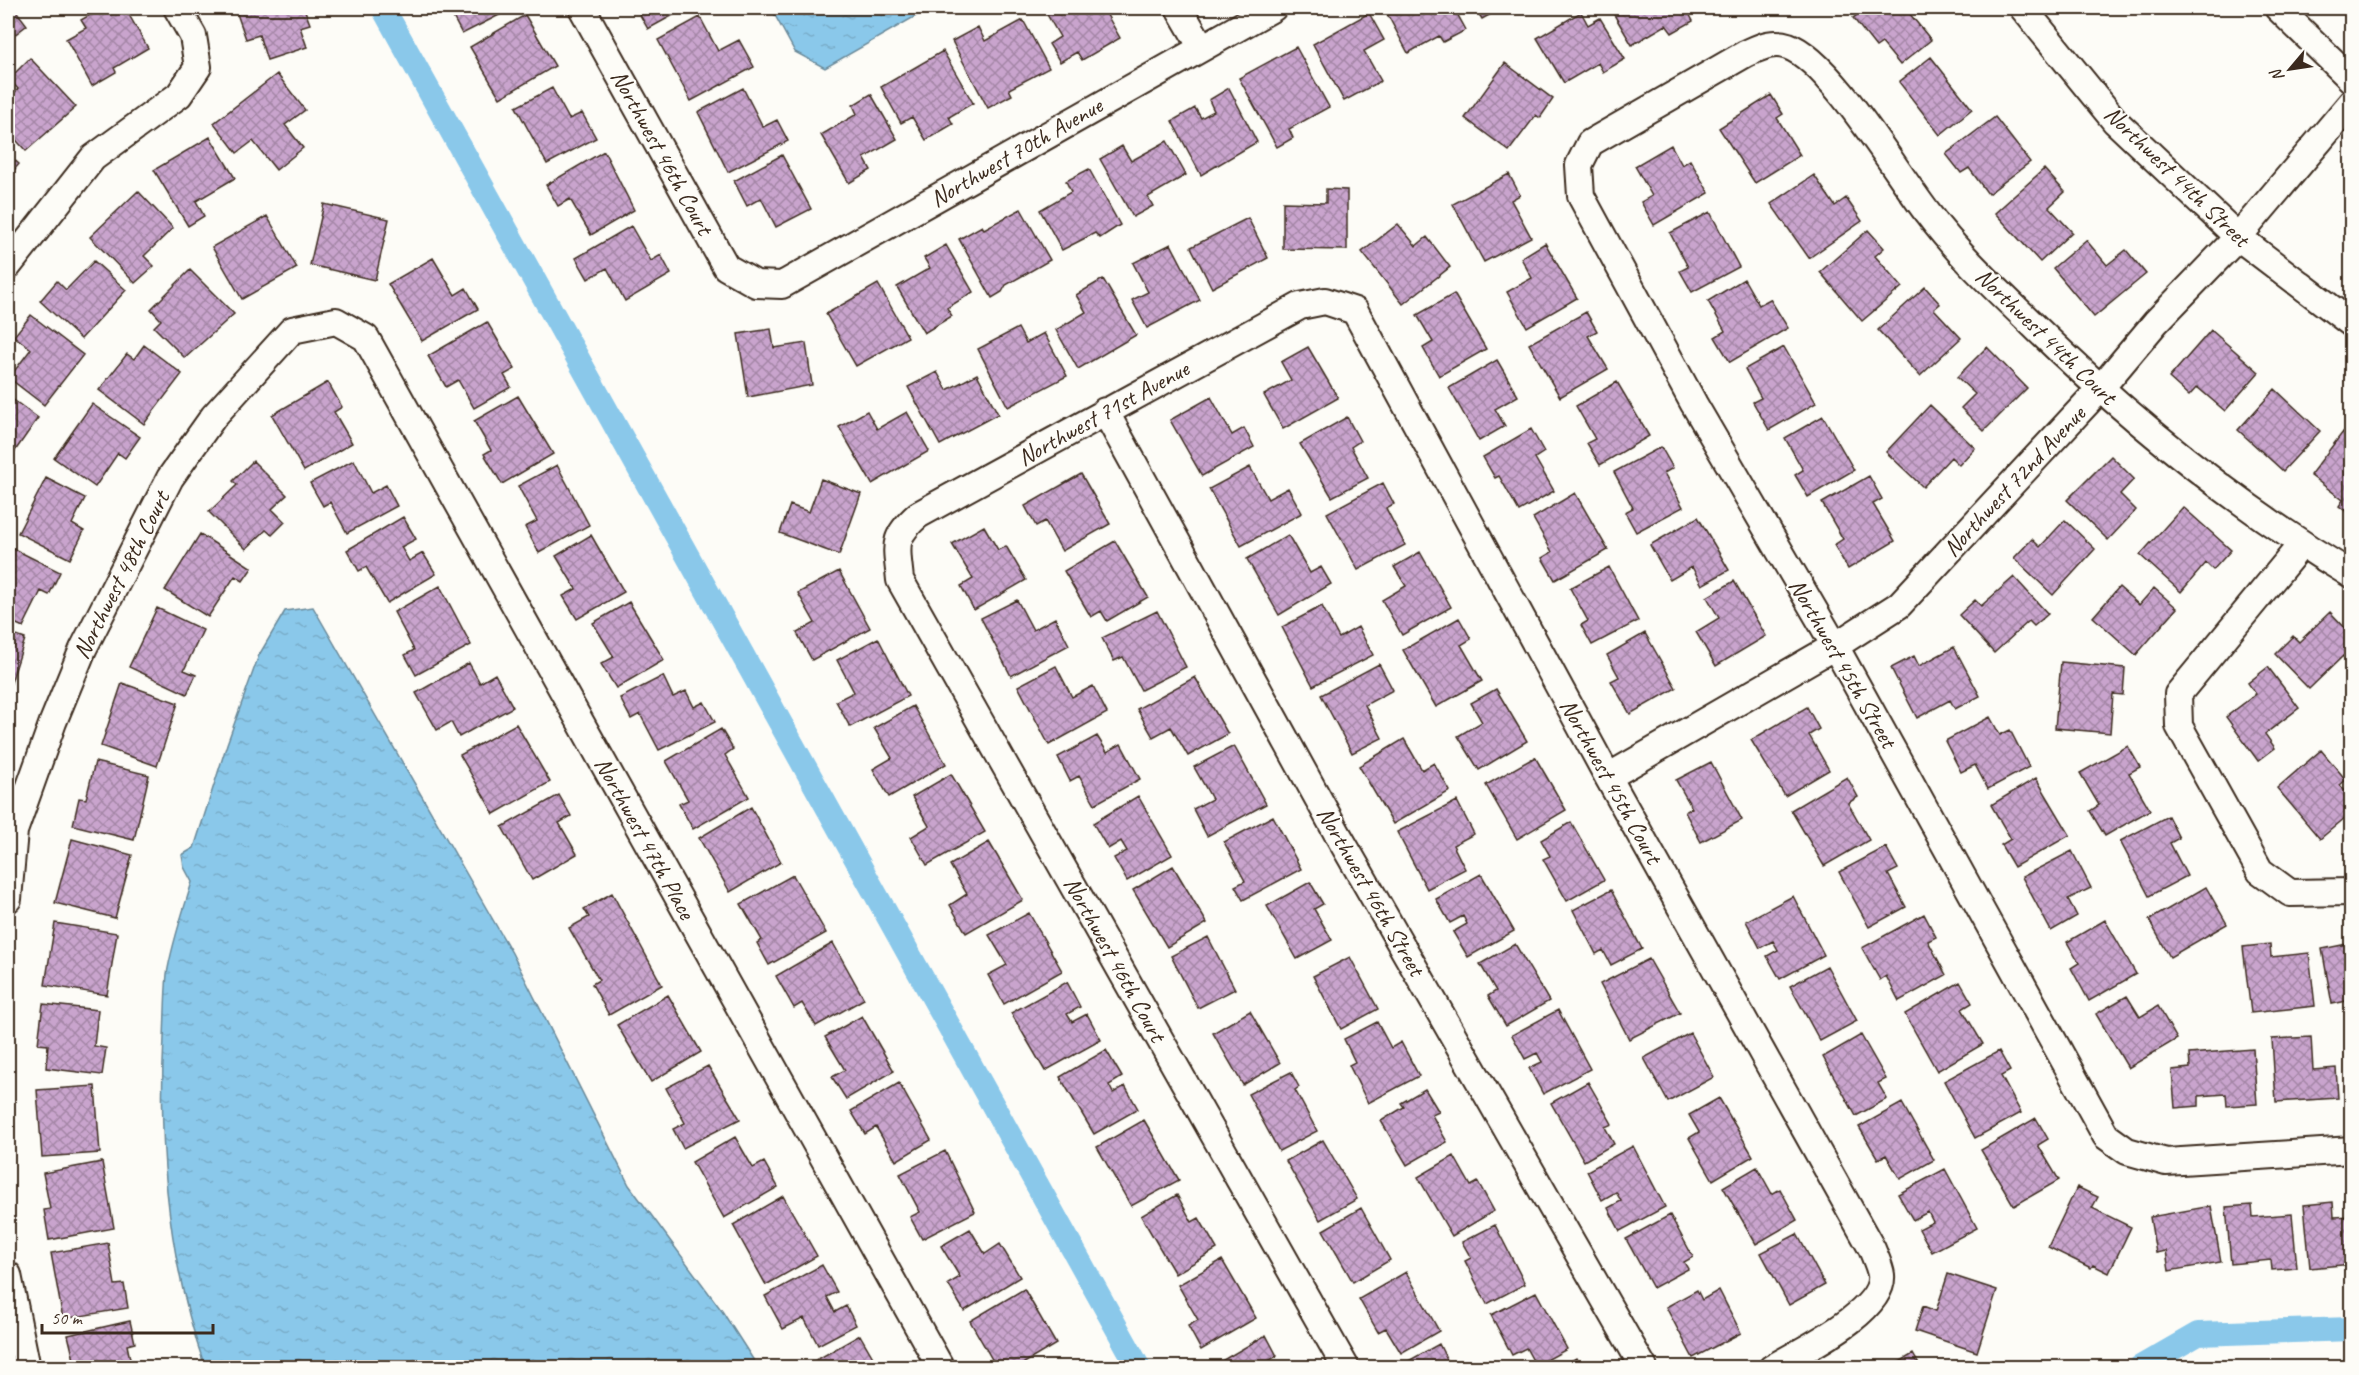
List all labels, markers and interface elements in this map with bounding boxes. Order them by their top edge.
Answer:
north arrow [2260,39,2320,99]
street label: Northwest 46th Court [604,64,721,242]
text: N [2265,64,2289,85]
street label: Northwest 70th Avenue [924,89,1109,213]
street label: Northwest 44th Street [2098,99,2257,254]
street label: Northwest 44th Court [1969,261,2124,412]
street label: Northwest 71st Avenue [1012,352,1196,472]
street label: Northwest 72nd Avenue [1936,398,2093,563]
street label: Northwest 48th Court [66,484,177,664]
street label: Northwest 45th Street [1782,573,1905,755]
street label: Northwest 45th Court [1553,693,1670,871]
street label: Northwest 47th Place [588,752,703,926]
street label: Northwest 46th Street [1310,801,1433,983]
street label: Northwest 46th Court [1057,871,1174,1049]
scale bar [42,1297,213,1335]
text: 50 m [51,1307,84,1329]

